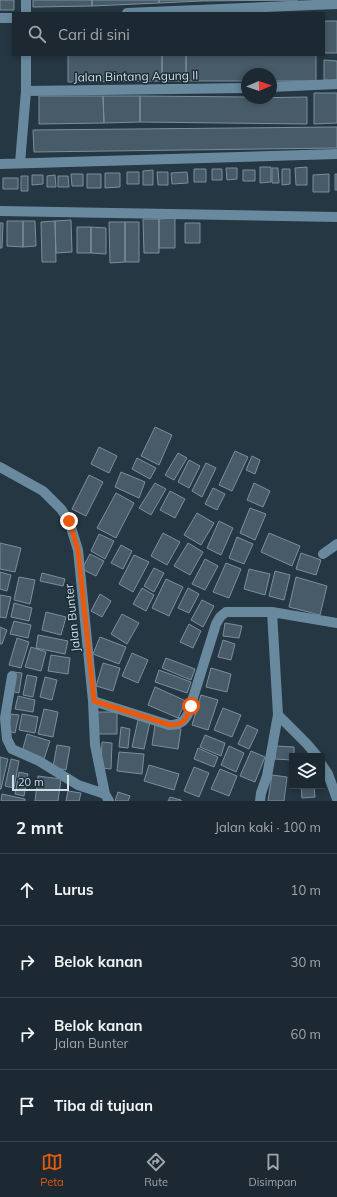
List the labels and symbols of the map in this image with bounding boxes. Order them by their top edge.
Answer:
street label: Jalan Bintang Agung II [73,67,199,85]
north arrow [241,68,277,104]
route end [60,512,78,530]
street label: Jalan Bunter [61,583,83,653]
route start [182,697,200,715]
scale bar [12,773,69,792]

